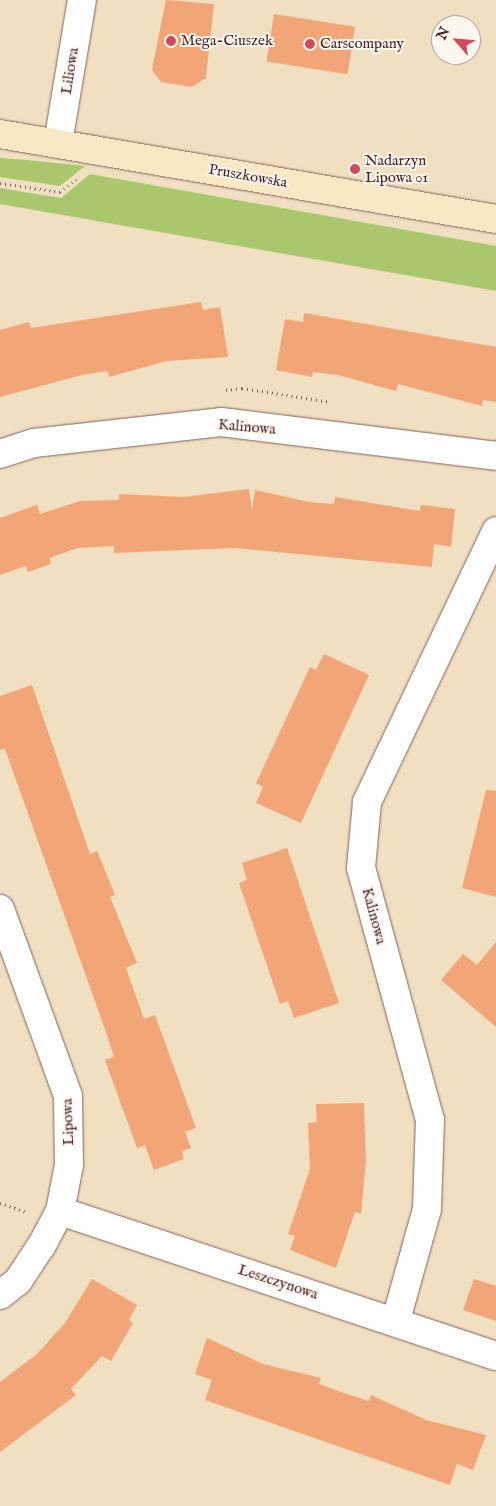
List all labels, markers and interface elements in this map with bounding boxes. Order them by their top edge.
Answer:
north arrow [431,15,481,65]
text: N [433,24,454,43]
place label: Mega-Ciuszek [181,32,273,50]
marker: Mega-Ciuszek [165,35,177,47]
place label: Carscompany [320,35,404,53]
marker: Carscompany [304,38,316,50]
street label: Liliowa [57,46,83,96]
place label: Nadarzyn Lipowa 01 [365,151,428,186]
street label: Pruszkowska [207,160,289,192]
marker: Nadarzyn Lipowa 01 [349,163,361,175]
street label: Kalinowa [217,416,277,438]
street label: Kalinowa [358,886,390,946]
street label: Lipowa [58,1098,78,1146]
street label: Leszczynowa [236,1261,320,1303]

